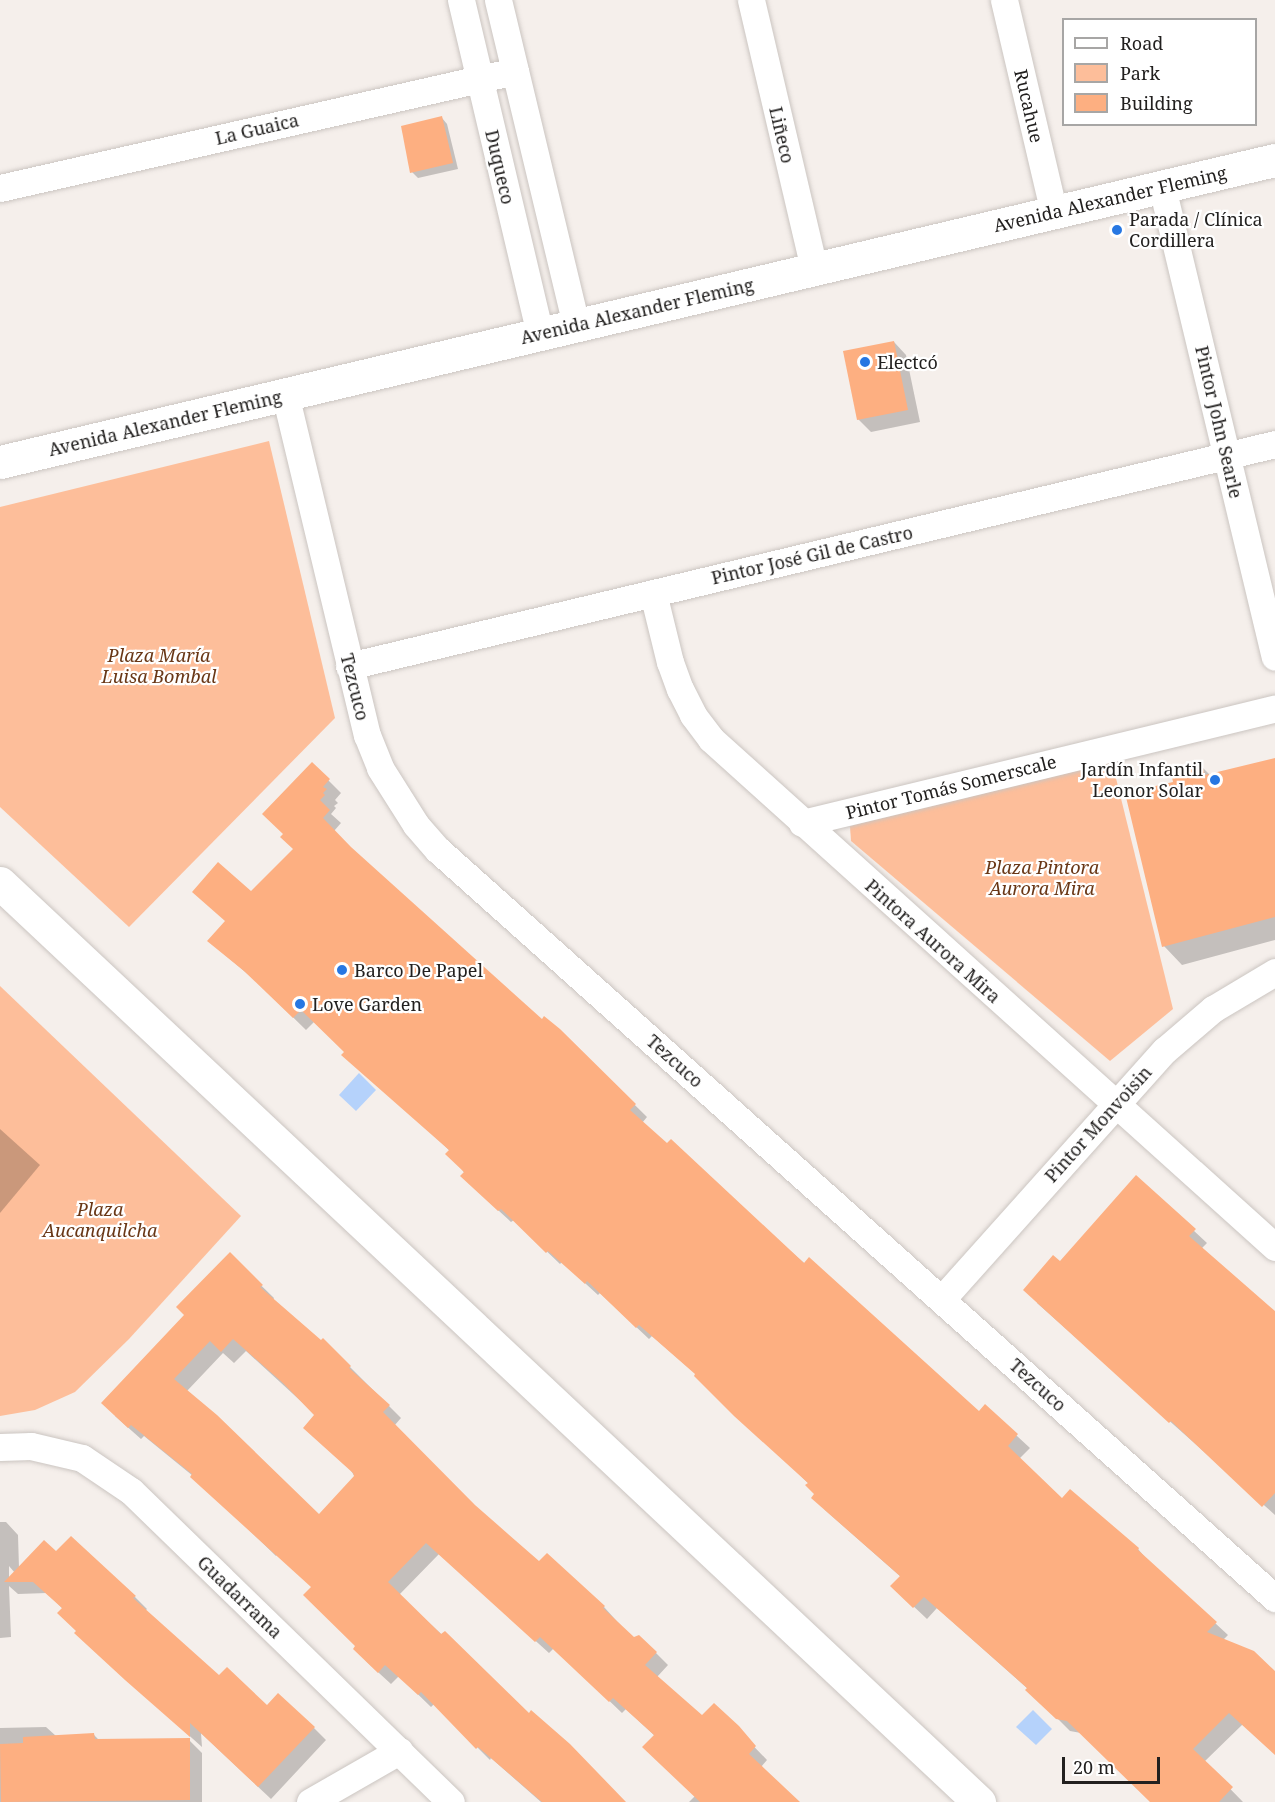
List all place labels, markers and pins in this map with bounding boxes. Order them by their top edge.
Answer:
place label: Parada / Clínica Cordillera [1129,209,1263,252]
marker: Parada / Clínica Cordillera [1110,223,1124,237]
place label: Electcó [877,351,938,373]
marker: Electcó [858,355,872,369]
place label: Jardín Infantil Leonor Solar [1081,759,1203,802]
marker: Jardín Infantil Leonor Solar [1208,773,1222,787]
place label: Barco De Papel [354,959,483,981]
marker: Barco De Papel [335,963,349,977]
place label: Love Garden [312,993,422,1015]
marker: Love Garden [293,997,307,1011]

